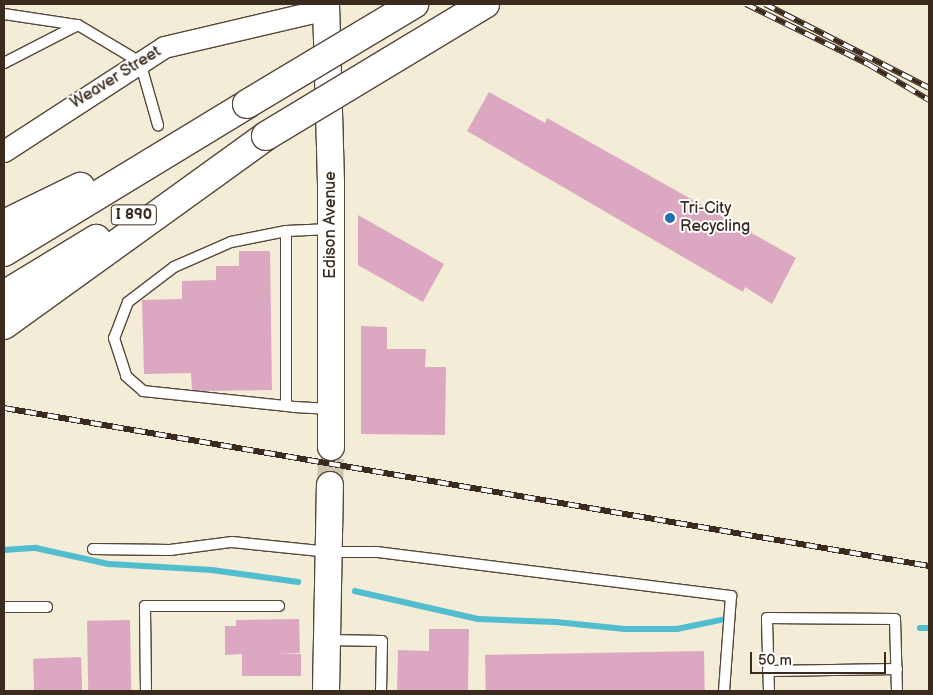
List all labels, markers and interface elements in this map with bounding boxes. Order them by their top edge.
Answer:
street label: Weaver Street [67,43,165,113]
street label: Edison Avenue [321,171,341,279]
place label: Tri-City Recycling [680,199,750,237]
road number: I 890 [110,202,158,228]
marker: Tri-City Recycling [664,212,676,224]
scale bar [753,642,889,674]
text: 50 m [758,651,792,670]

